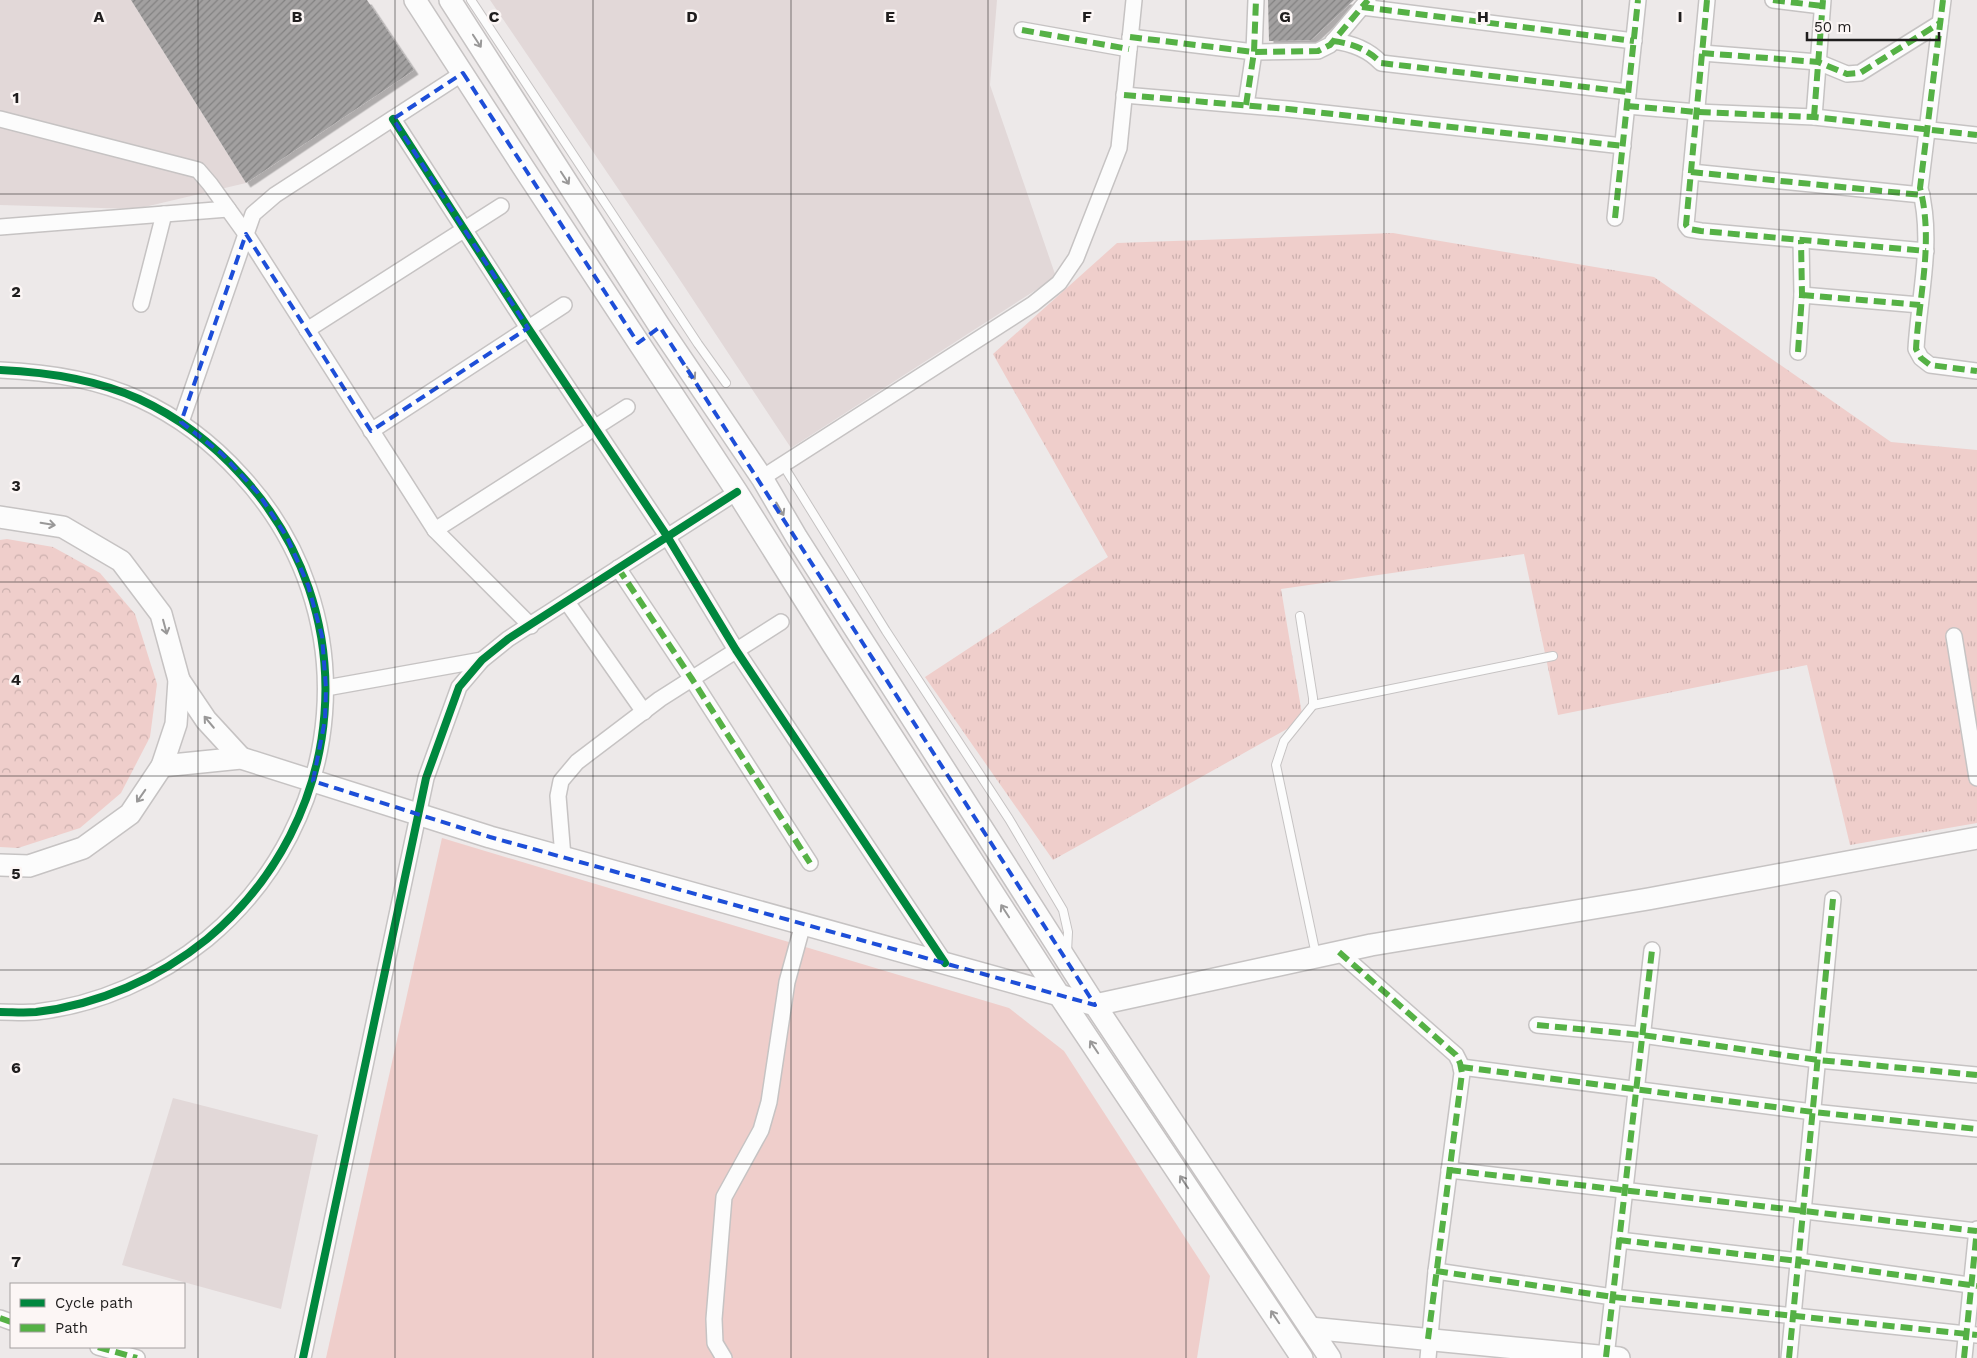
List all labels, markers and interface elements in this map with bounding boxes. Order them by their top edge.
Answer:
text: A [94,7,105,26]
text: B [292,7,303,26]
text: C [489,7,500,26]
text: D [686,7,698,26]
text: E [885,7,895,26]
text: F [1082,7,1092,26]
text: G [1279,7,1291,26]
text: H [1477,7,1489,26]
text: I [1677,7,1683,26]
scale bar [1807,10,1940,42]
text: 50 m [1814,18,1851,36]
one-way arrow [471,34,482,48]
text: 1 [13,88,19,107]
one-way arrow [560,170,570,184]
text: 2 [11,282,21,301]
one-way arrow [686,365,696,379]
text: 3 [11,476,21,495]
one-way arrow [775,501,785,516]
one-way arrow [40,520,56,530]
one-way arrow [161,619,170,635]
text: 4 [11,670,21,689]
one-way arrow [203,715,214,728]
one-way arrow [136,789,146,803]
text: 5 [11,864,21,883]
one-way arrow [1000,905,1010,919]
one-way arrow [1089,1040,1099,1054]
text: 6 [11,1058,21,1077]
one-way arrow [1179,1176,1189,1190]
text: 7 [11,1252,21,1271]
legend [10,1283,185,1348]
text: Cycle path [55,1294,133,1312]
one-way arrow [1269,1311,1279,1325]
text: Path [55,1319,88,1337]

